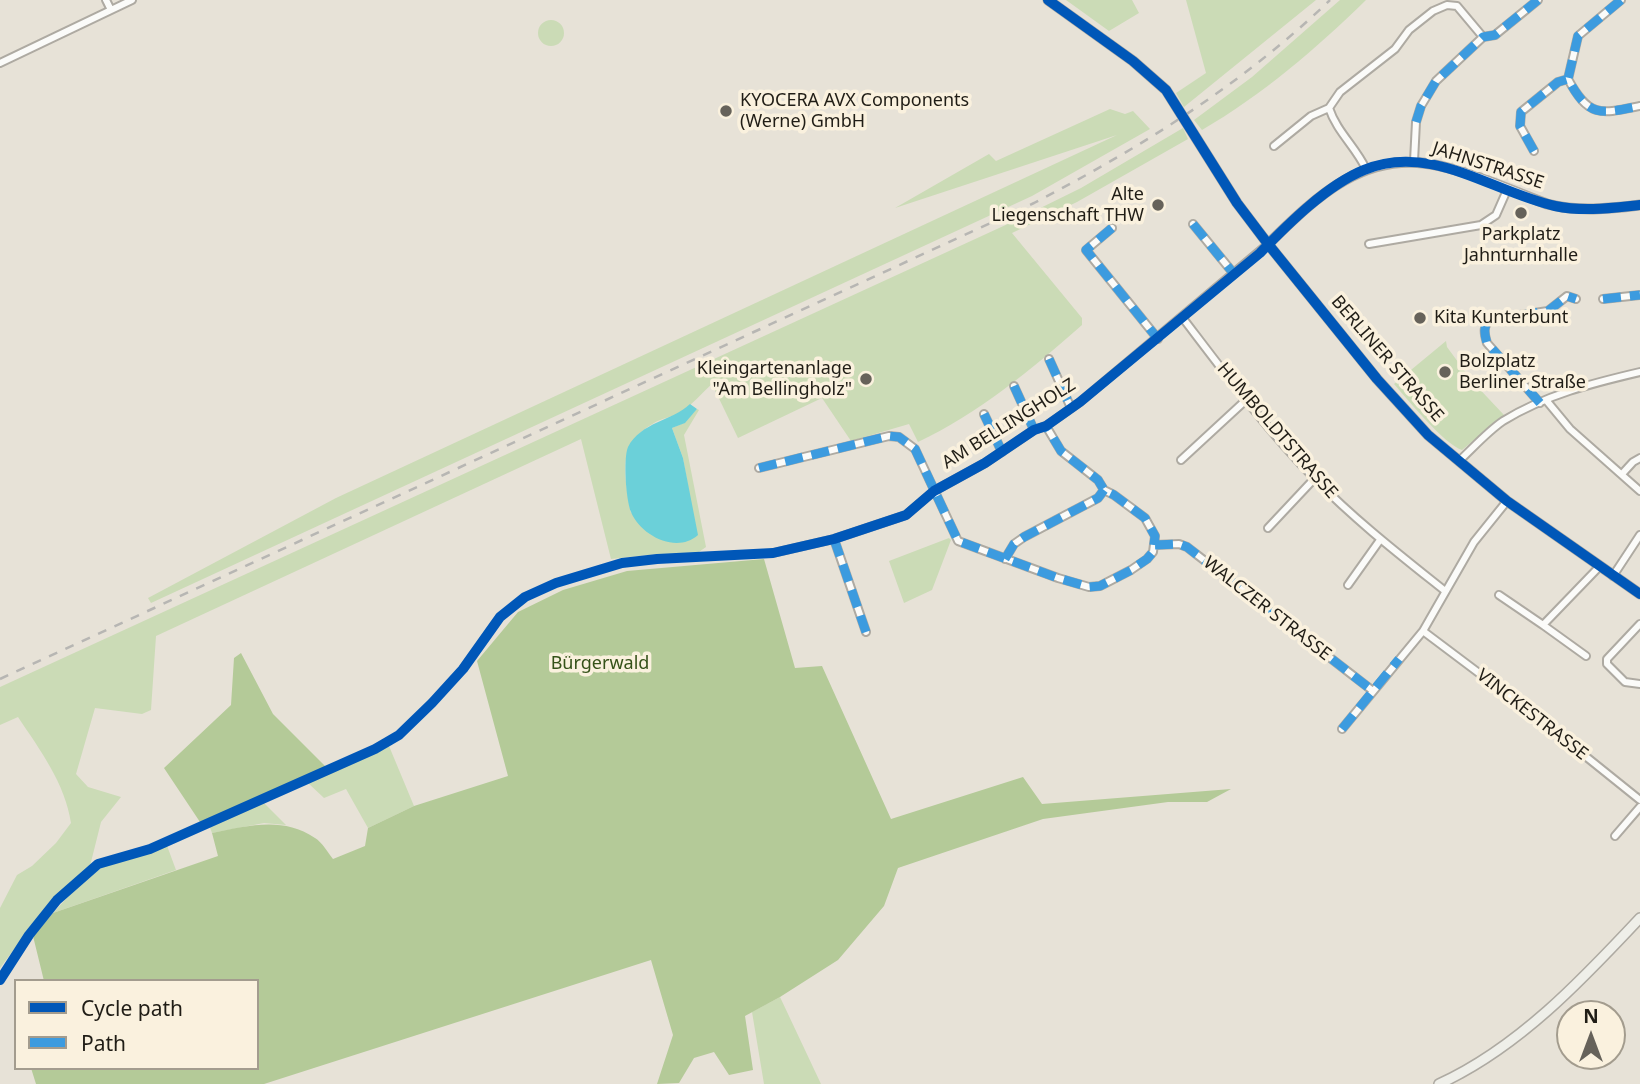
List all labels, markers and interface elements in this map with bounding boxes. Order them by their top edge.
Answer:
place label: KYOCERA AVX Components (Werne) GmbH [740,90,969,132]
marker: KYOCERA AVX Components (Werne) GmbH [718,103,734,119]
street label: JAHNSTRASSE [1430,138,1546,194]
place label: Alte Liegenschaft THW [991,184,1144,227]
marker: Alte Liegenschaft THW [1150,197,1166,213]
marker: Parkplatz Jahnturnhalle [1513,205,1529,221]
place label: Parkplatz Jahnturnhalle [1464,224,1578,266]
street label: BERLINER STRASSE [1326,291,1448,427]
place label: Kita Kunterbunt [1434,307,1568,329]
marker: Kita Kunterbunt [1412,310,1428,326]
place label: Bolzplatz Berliner Straße [1459,351,1586,394]
place label: Kleingartenanlage "Am Bellingholz" [697,358,852,400]
street label: HUMBOLDTSTRASSE [1212,359,1342,503]
marker: Bolzplatz Berliner Straße [1437,364,1453,380]
marker: Kleingartenanlage "Am Bellingholz" [858,371,874,387]
street label: AM BELLINGHOLZ [938,374,1080,474]
street label: WALCZER STRASSE [1199,552,1335,666]
park label: Bürgerwald [551,653,649,675]
street label: VINCKESTRASSE [1472,665,1592,765]
legend [14,979,259,1070]
text: Cycle path [81,994,183,1022]
north arrow [1556,1000,1626,1070]
text: N [1583,1003,1599,1029]
text: Path [81,1029,126,1057]

